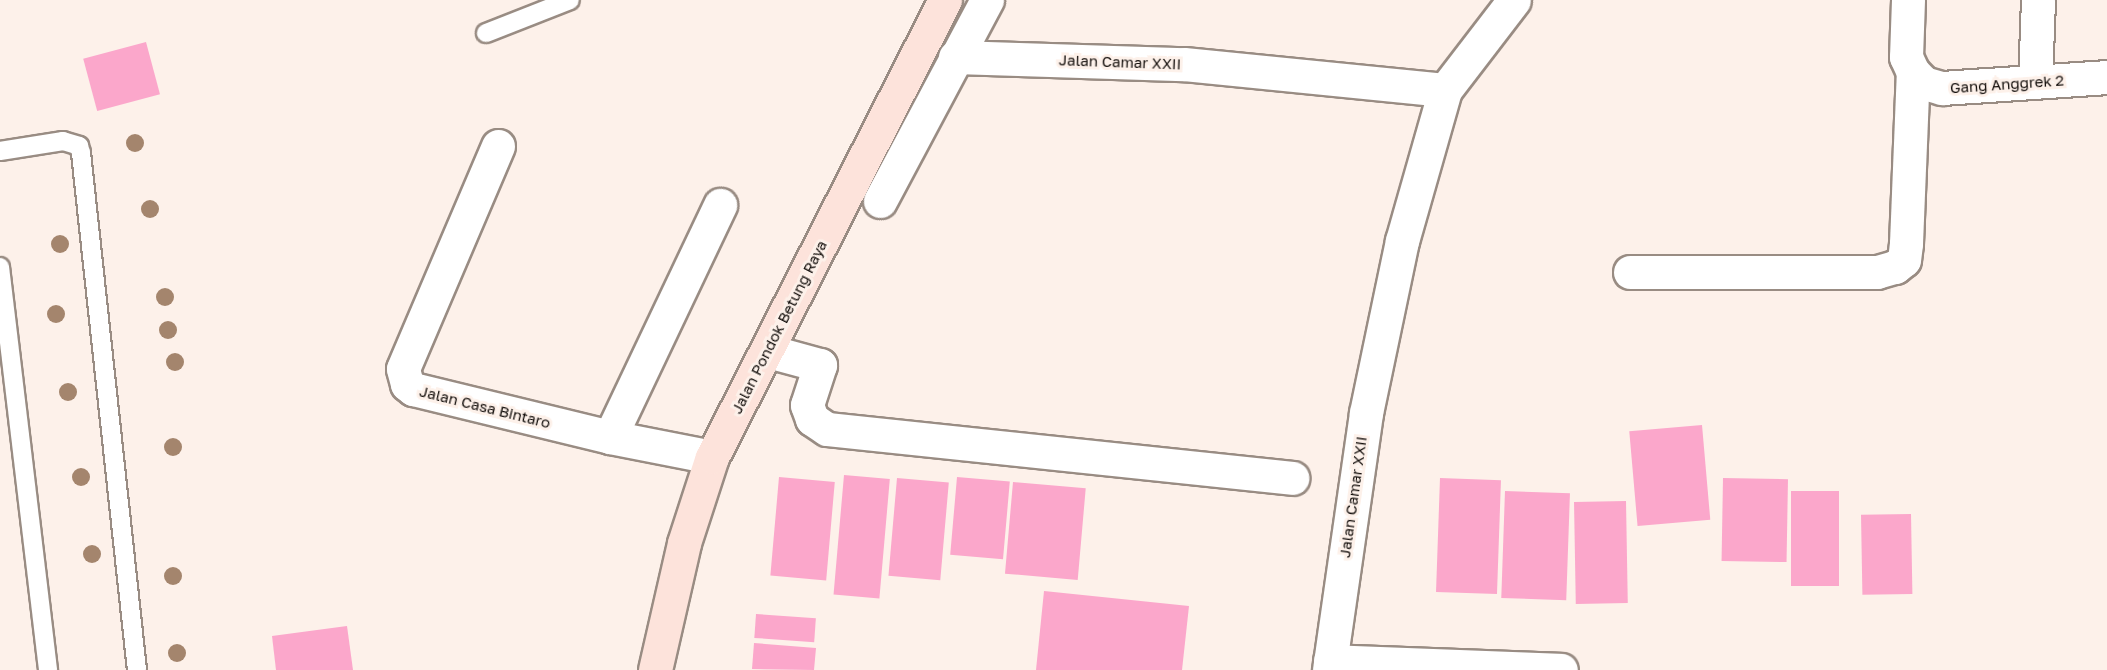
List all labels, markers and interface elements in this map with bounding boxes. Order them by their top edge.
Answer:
street label: Jalan Camar XXII [1059,51,1181,73]
street label: Gang Anggrek 2 [1949,71,2065,97]
street label: Jalan Pondok Betung Raya [727,237,831,417]
street label: Jalan Casa Bintaro [418,382,552,432]
street label: Jalan Camar XXII [1336,435,1370,559]

